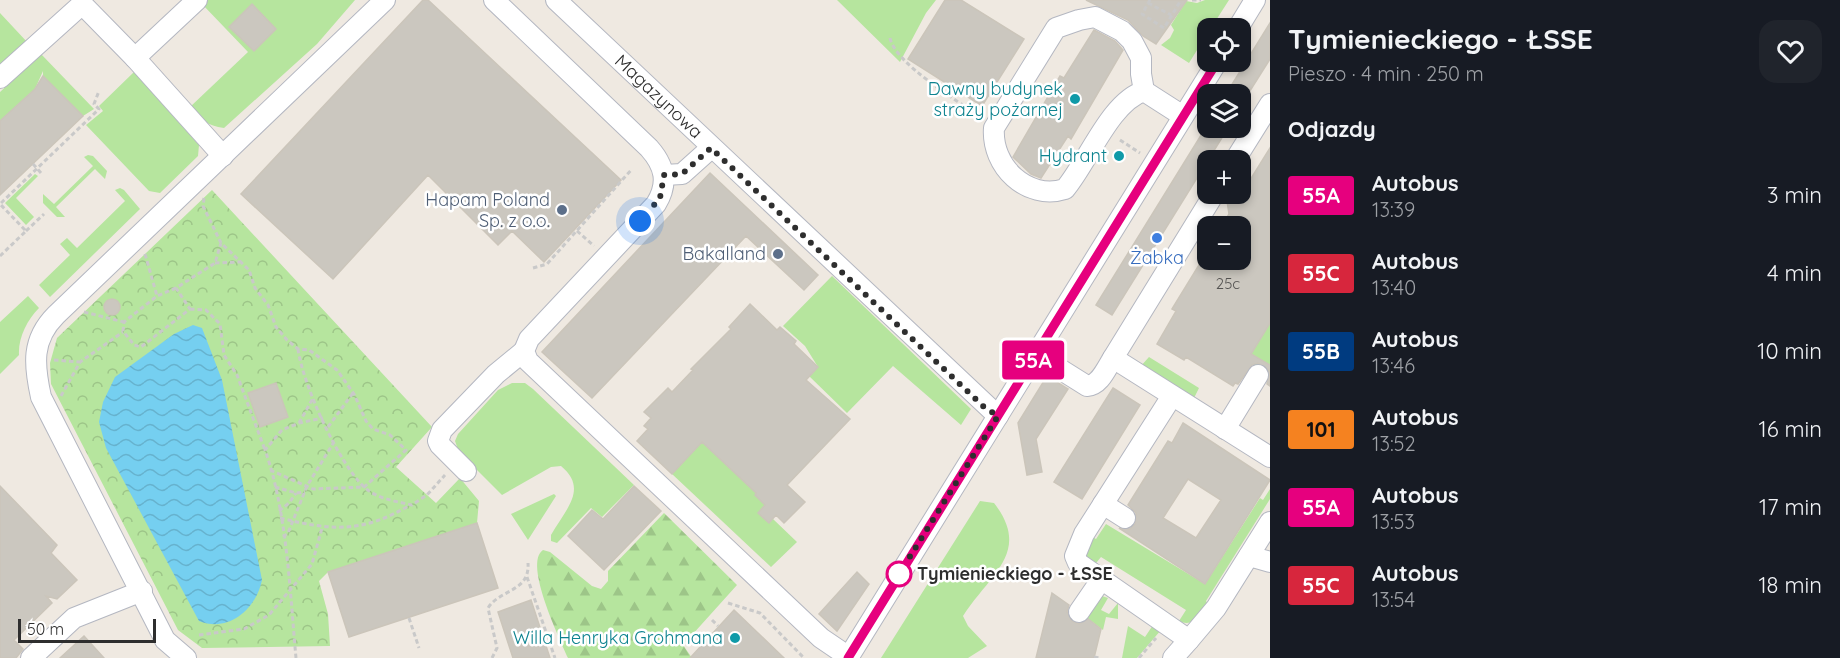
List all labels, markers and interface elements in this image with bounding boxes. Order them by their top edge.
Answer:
map controls [1197,18,1251,270]
button: locate [1197,18,1251,72]
button: heart [1759,20,1822,83]
text: Tymienieckiego - ŁSSE [1288,21,1593,56]
street label: Magazynowa [610,49,708,143]
text: Pieszo · 4 min · 250 m [1288,61,1484,86]
place label: Dawny budynek straży pożarnej [928,77,1063,121]
button: layers [1197,84,1251,138]
marker: Dawny budynek straży pożarnej [1068,92,1082,106]
text: Odjazdy [1288,115,1376,143]
place label: Hydrant [1039,144,1107,167]
marker: Hydrant [1112,149,1126,163]
button: + [1197,150,1251,204]
text: Autobus [1372,169,1459,197]
text: 3 min [1767,181,1822,209]
text: 55A [1302,182,1340,208]
place label: Hapam Poland Sp. z o.o. [425,188,550,232]
text: 13:39 [1372,197,1415,222]
marker: Hapam Poland Sp. z o.o. [555,203,569,217]
your location [625,206,655,236]
button: − [1197,216,1251,270]
marker: Żabka [1150,231,1164,245]
place label: Bakalland [682,242,766,265]
place label: Żabka [1130,246,1184,269]
marker: Bakalland [771,247,785,261]
text: Autobus [1372,247,1459,275]
text: 4 min [1767,259,1822,287]
text: 55C [1302,260,1340,286]
house number: 25c [1216,274,1240,293]
text: 13:40 [1372,275,1416,300]
text: Autobus [1372,325,1459,353]
text: 10 min [1757,337,1822,365]
text: 55B [1302,338,1340,364]
line badge: 55A [998,340,1068,380]
text: 55A [1014,347,1052,373]
text: 13:46 [1372,353,1415,378]
text: Autobus [1372,403,1459,431]
text: 16 min [1759,415,1822,443]
text: 101 [1306,416,1336,442]
text: 13:52 [1372,431,1416,456]
text: Autobus [1372,481,1459,509]
text: 17 min [1759,493,1822,521]
text: 55A [1302,494,1340,520]
text: 13:53 [1372,509,1415,534]
text: Autobus [1372,559,1459,587]
marker: Tymienieckiego - ŁSSE [886,561,912,587]
place label: Tymienieckiego - ŁSSE [917,562,1113,585]
text: 18 min [1758,571,1822,599]
text: 55C [1302,572,1340,598]
text: 13:54 [1372,587,1415,612]
scale bar [18,616,156,644]
text: 50 m [27,619,64,639]
place label: Willa Henryka Grohmana [513,626,723,649]
marker: Willa Henryka Grohmana [728,631,742,645]

